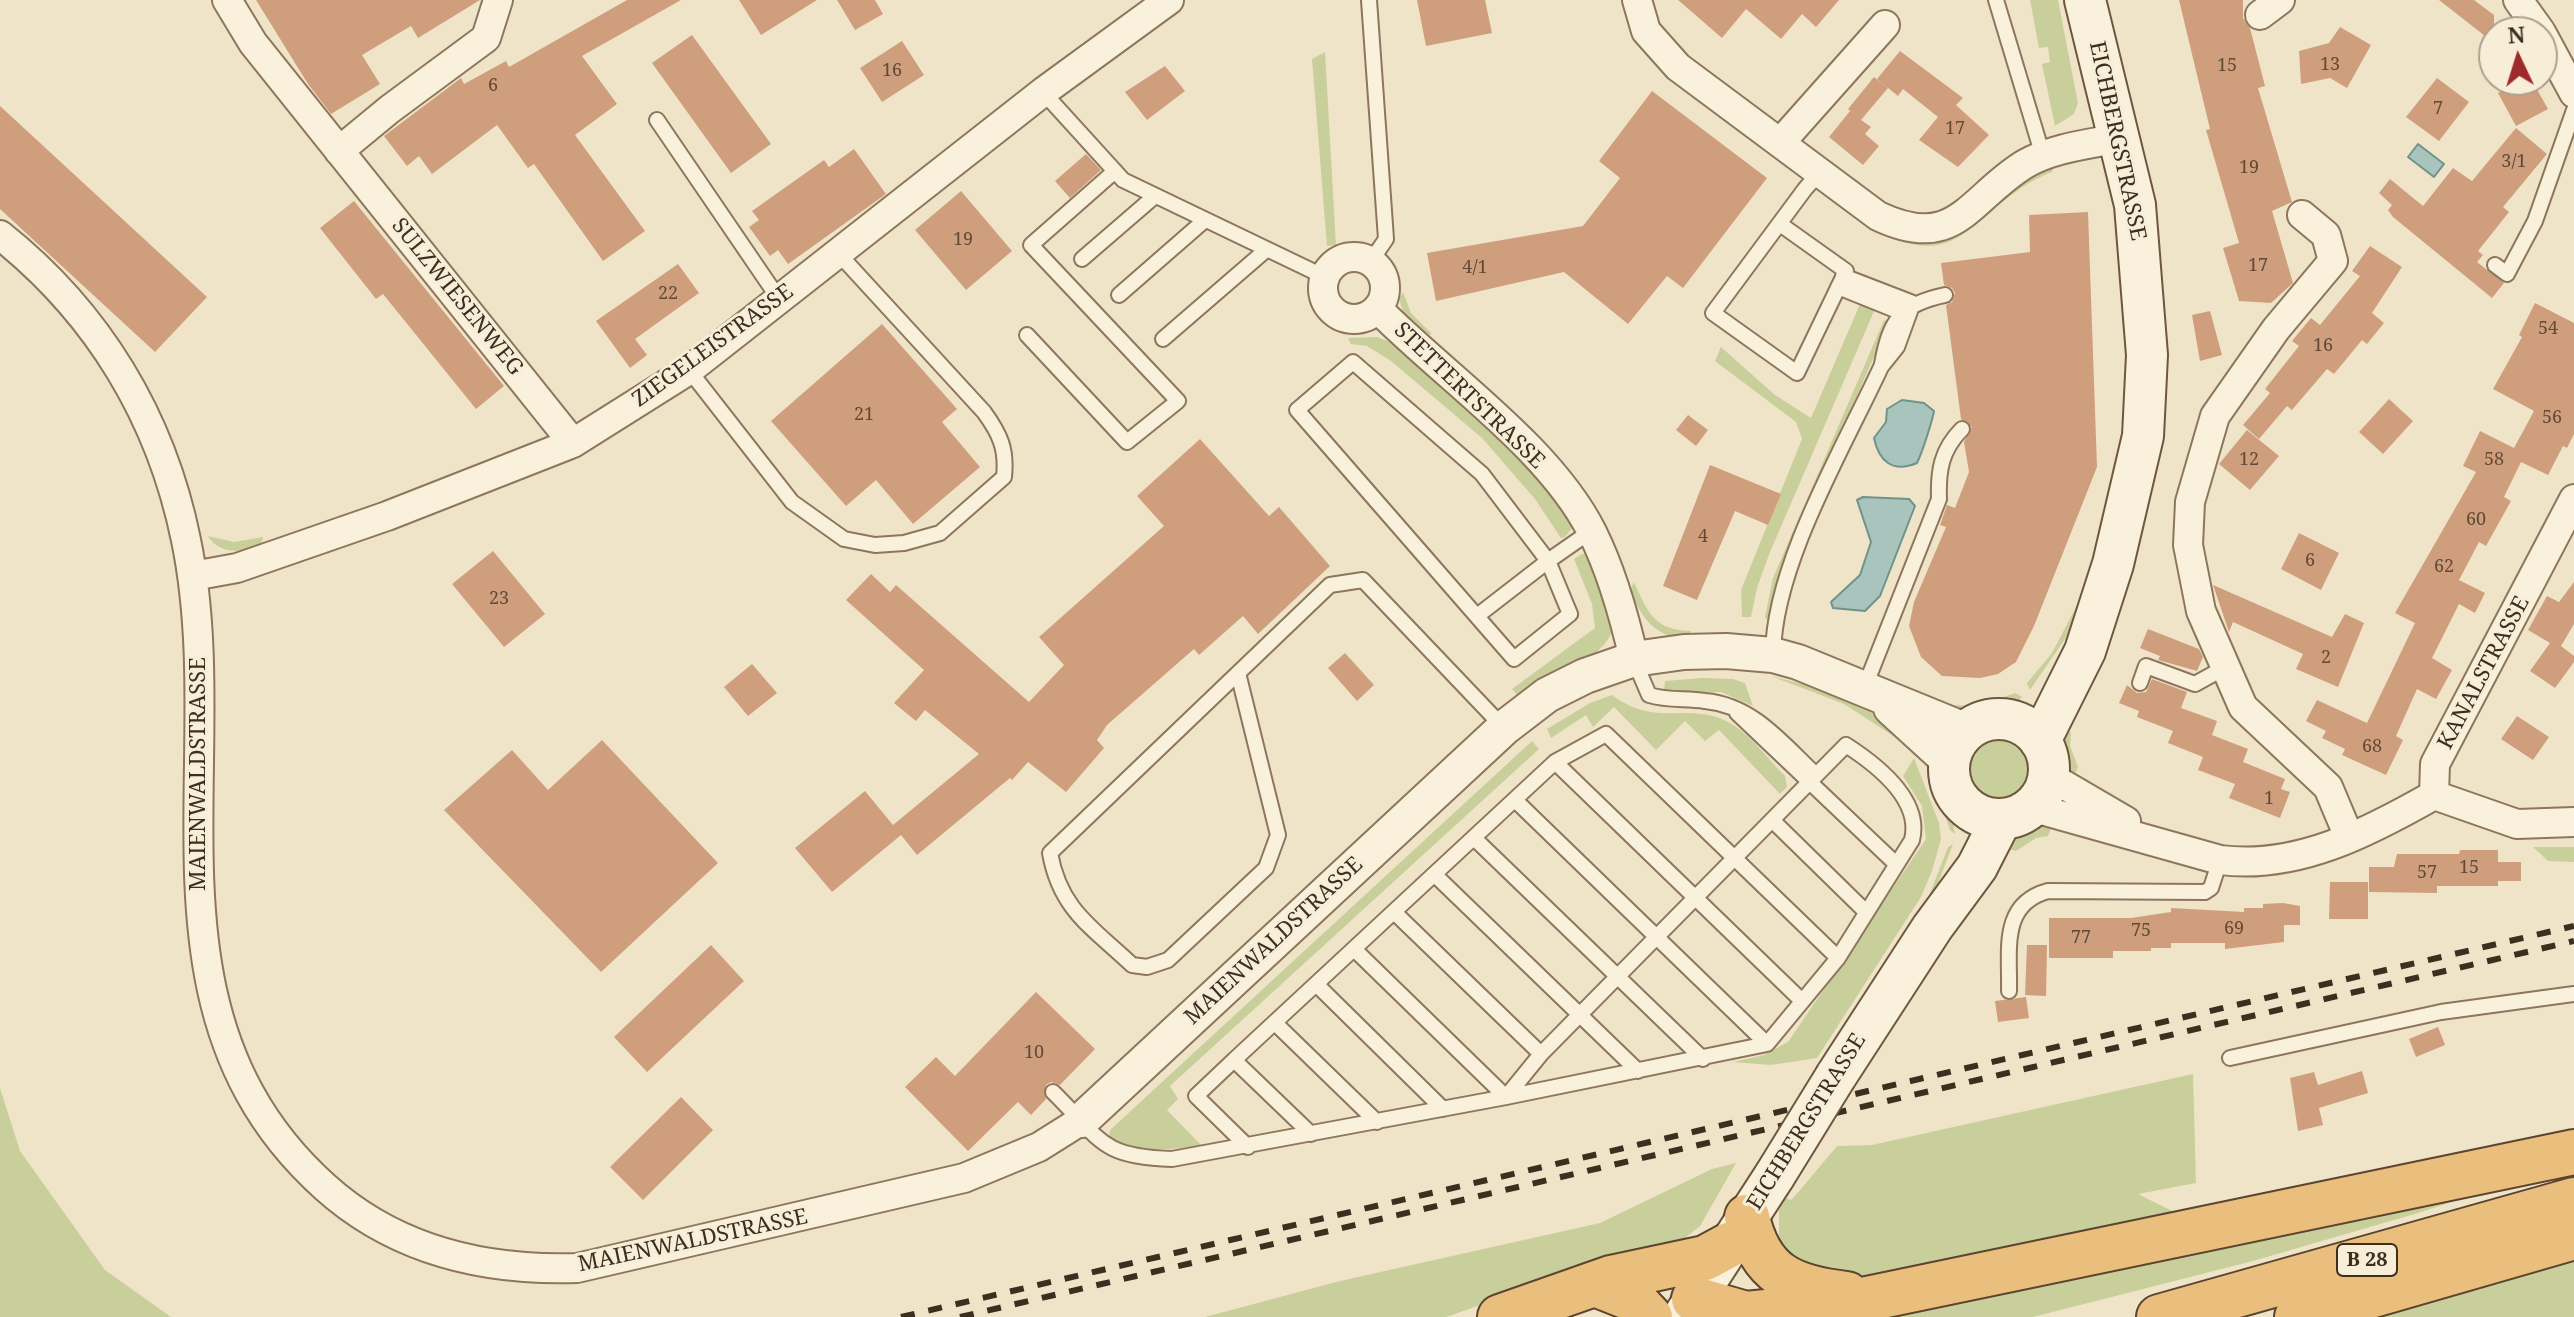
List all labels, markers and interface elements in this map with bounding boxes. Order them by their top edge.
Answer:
north arrow [2478,16,2558,96]
text: N [2507,18,2526,50]
street label: EICHBERGSTRASSE [2083,39,2151,243]
house number: 13 [2320,54,2340,76]
house number: 15 [2217,55,2237,77]
house number: 16 [882,60,902,82]
house number: 6 [488,75,498,97]
house number: 7 [2433,98,2443,120]
house number: 17 [1945,118,1965,140]
house number: 3/1 [2501,151,2527,173]
house number: 19 [2239,157,2259,179]
street label: SULZWIESENWEG [386,213,528,381]
house number: 19 [953,229,973,251]
house number: 17 [2248,255,2268,277]
house number: 4/1 [1462,257,1488,279]
street label: ZIEGELEISTRASSE [627,279,799,413]
house number: 22 [658,283,678,305]
street label: STETTERTSTRASSE [1388,317,1550,475]
house number: 54 [2538,318,2558,340]
house number: 16 [2313,335,2333,357]
house number: 21 [854,404,874,426]
house number: 56 [2542,407,2562,429]
house number: 12 [2239,449,2259,471]
house number: 58 [2484,449,2504,471]
house number: 60 [2466,509,2486,531]
house number: 4 [1698,526,1708,548]
house number: 6 [2305,550,2315,572]
house number: 62 [2434,556,2454,578]
house number: 23 [489,588,509,610]
street label: KANALSTRASSE [2433,592,2535,754]
house number: 2 [2321,647,2331,669]
street label: MAIENWALDSTRASSE [186,657,212,891]
house number: 68 [2362,736,2382,758]
house number: 1 [2264,788,2274,810]
street label: MAIENWALDSTRASSE [1179,852,1369,1030]
house number: 15 [2459,857,2479,879]
house number: 57 [2417,862,2437,884]
house number: 69 [2224,918,2244,940]
house number: 75 [2131,920,2151,942]
house number: 77 [2071,927,2091,949]
street label: EICHBERGSTRASSE [1742,1029,1872,1215]
house number: 10 [1024,1042,1044,1064]
street label: MAIENWALDSTRASSE [576,1204,810,1278]
road number: B 28 [2337,1244,2397,1276]

